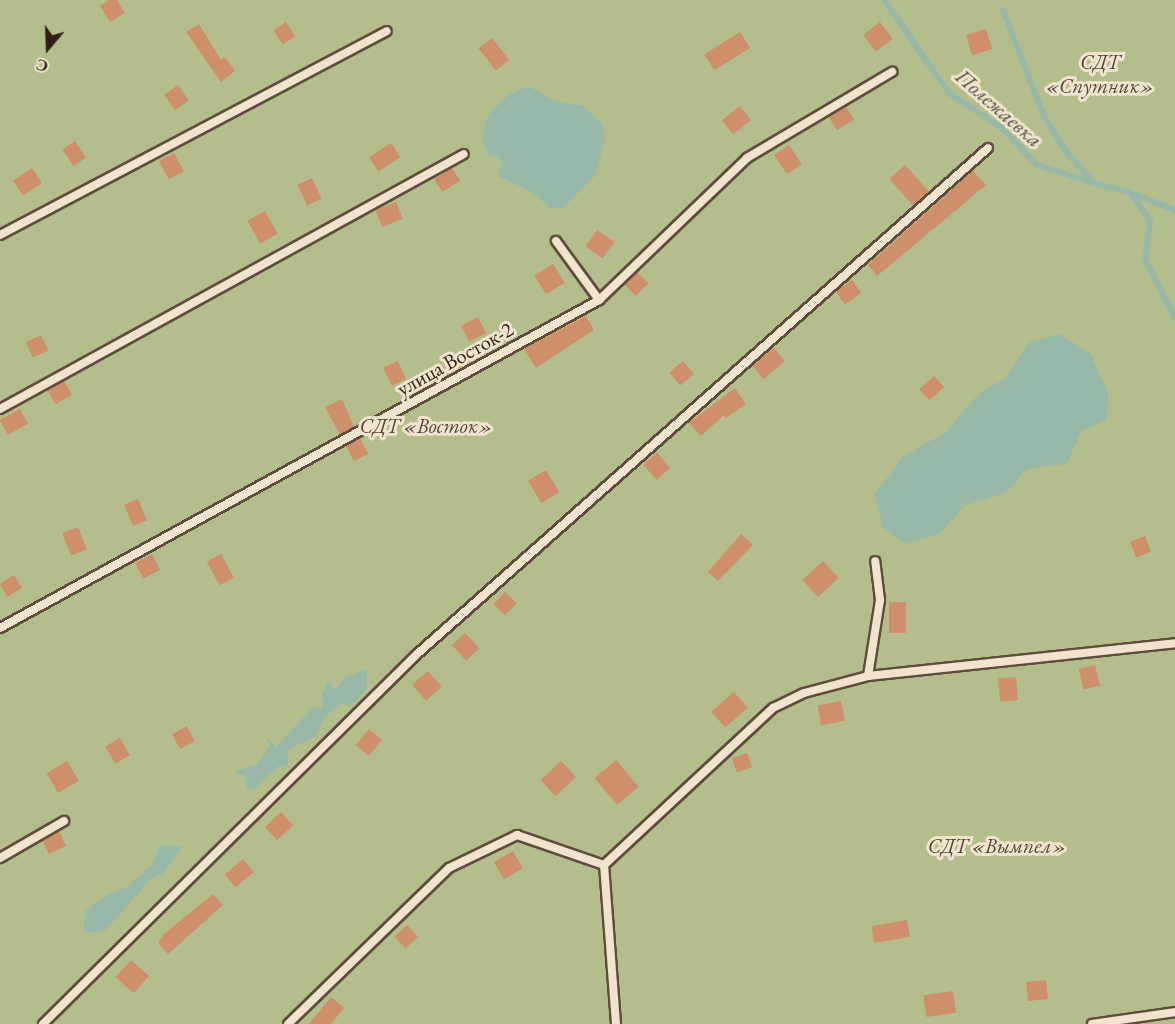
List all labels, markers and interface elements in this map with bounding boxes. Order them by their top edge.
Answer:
north arrow [18,18,78,78]
park label: СДТ «Спутник» [1046,49,1154,99]
text: С [33,54,51,77]
water label: Полежаевка [950,63,1048,153]
street label: улица Восток-2 [392,317,518,401]
park label: СДТ «Восток» [360,413,492,439]
park label: СДТ «Вымпел» [928,833,1066,859]

